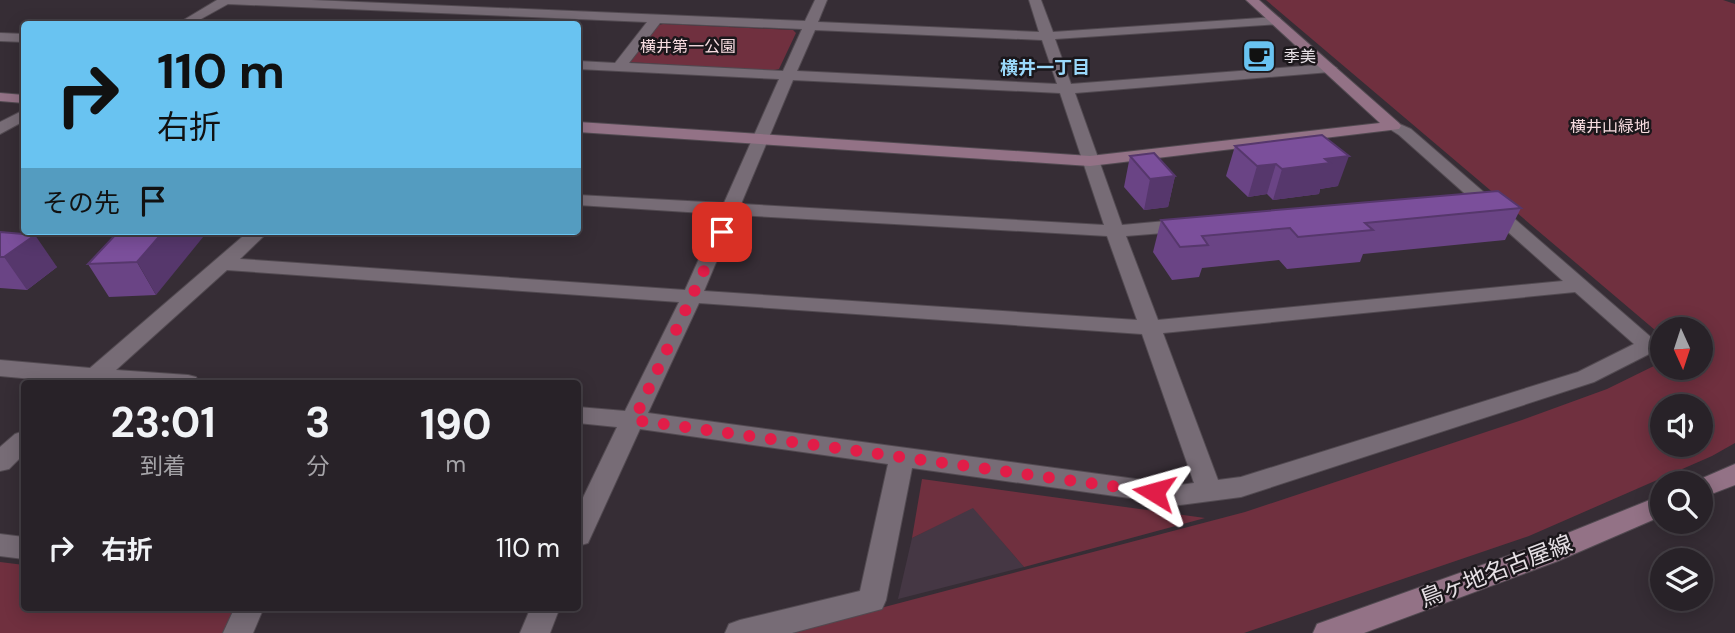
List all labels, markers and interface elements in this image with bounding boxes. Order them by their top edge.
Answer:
park label: 横井第一公園 [640,36,736,57]
cafe icon: 季美 [1240,37,1278,75]
text: 110 m [157,39,285,103]
place label: 季美 [1284,46,1316,67]
icon: right [42,49,133,140]
district label: 横井一丁目 [1000,56,1090,80]
text: 右折 [157,106,221,148]
park label: 横井山緑地 [1570,116,1650,137]
icon: arrive [134,182,172,220]
text: その先 [42,186,120,220]
pin [692,202,752,262]
icon: arrive [703,213,741,251]
north arrow [1650,317,1713,380]
map controls [1650,317,1713,611]
button: sound [1650,394,1713,457]
text: 23:01 [111,395,216,450]
text: 3 [305,395,330,450]
text: 190 [420,397,491,452]
text: m [445,449,466,479]
text: 到着 [140,451,186,481]
text: 分 [306,451,329,481]
position arrow [1117,455,1191,529]
button: search [1650,471,1713,534]
street label: 鳥ヶ地名古屋線 [1415,528,1577,614]
icon: right [42,529,80,567]
text: 110 m [496,531,560,565]
text: 右折 [101,533,153,567]
button: layers [1650,548,1713,611]

